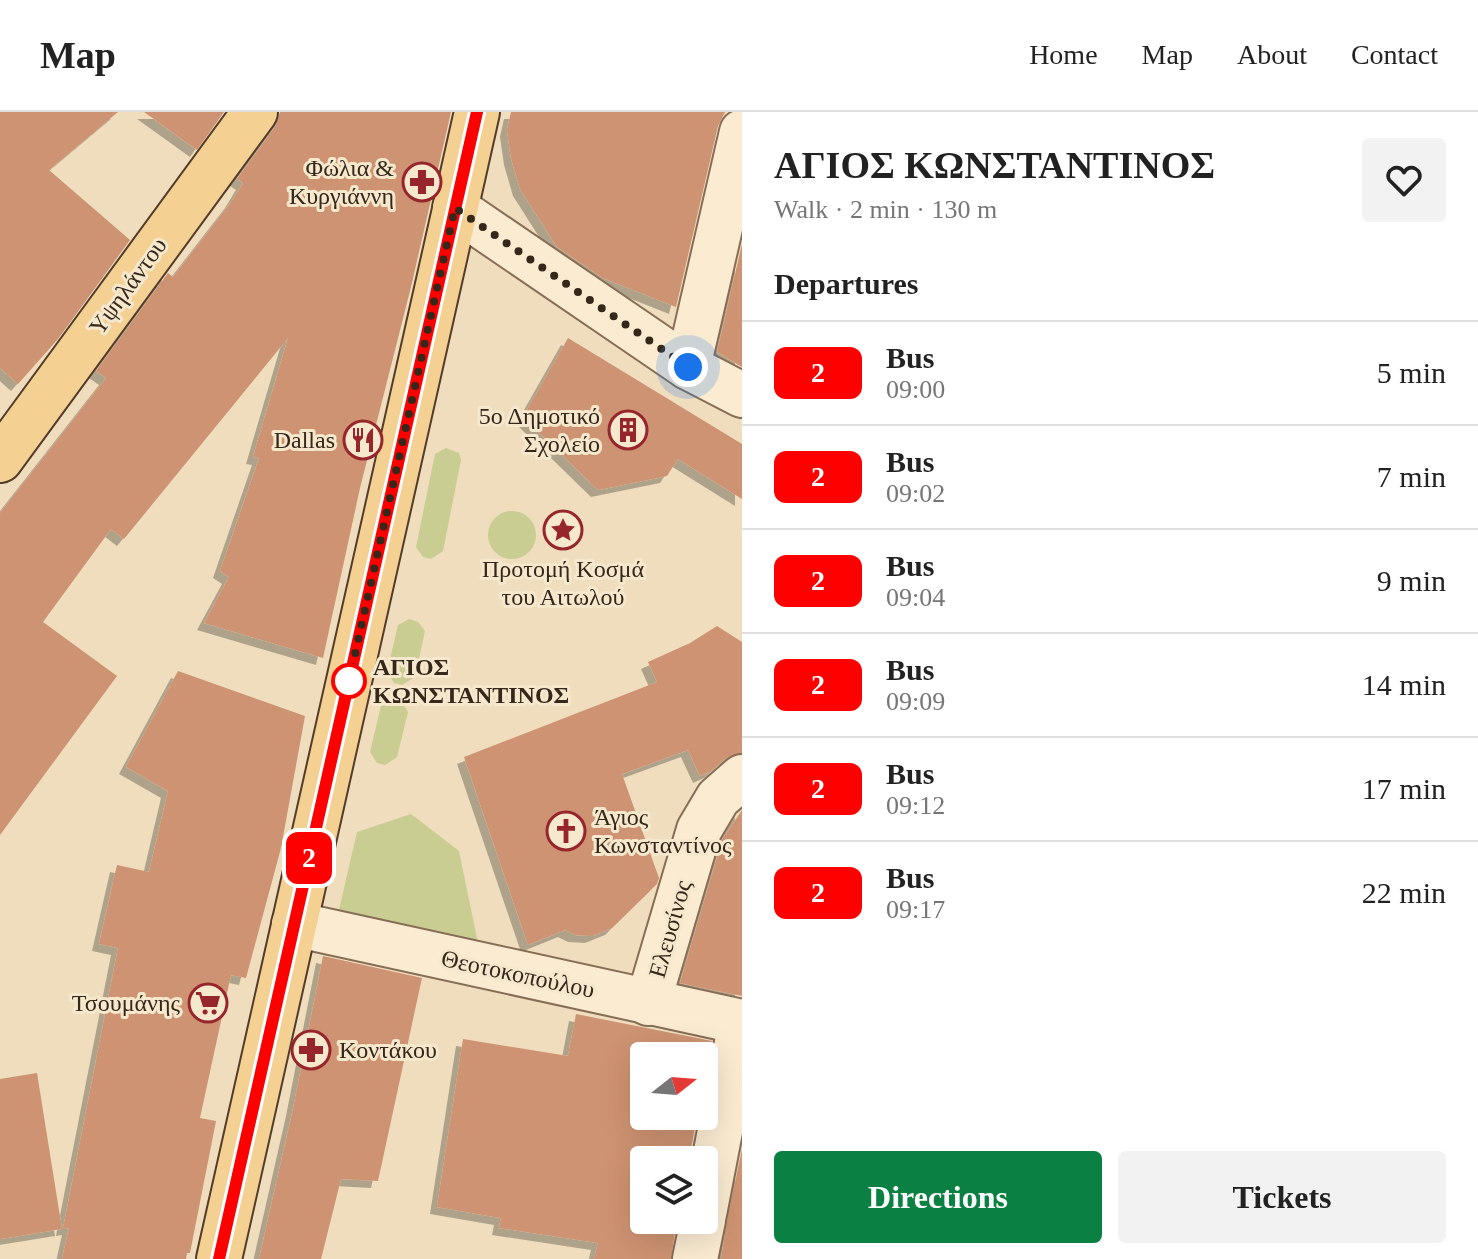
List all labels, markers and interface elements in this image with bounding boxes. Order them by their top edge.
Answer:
text: Map [40,34,116,76]
text: Home [1029,39,1098,70]
text: Map [1142,39,1193,70]
text: About [1237,39,1307,70]
text: Contact [1351,39,1438,70]
button: heart [1362,138,1446,222]
text: ΑΓΙΟΣ ΚΩΝΣΤΑΝΤΙΝΟΣ [774,144,1215,186]
place label: Φώλια & Κυργιάννη [289,155,394,209]
pharmacy icon: Φώλια & Κυργιάννη [401,161,443,203]
text: Walk · 2 min · 130 m [774,195,997,224]
street label: Υψηλάντου [84,232,172,340]
text: Departures [774,267,918,300]
text: Bus [886,341,934,374]
your location [668,347,708,387]
text: 5 min [1377,356,1446,389]
text: 2 [811,357,825,388]
text: 09:00 [886,375,945,404]
place label: 5ο Δημοτικό Σχολείο [479,403,600,457]
building icon: 5ο Δημοτικό Σχολείο [607,409,649,451]
restaurant icon: Dallas [342,419,384,461]
place label: Dallas [274,427,335,453]
text: Bus [886,445,934,478]
text: 7 min [1377,460,1446,493]
text: 2 [811,461,825,492]
text: 09:02 [886,479,945,508]
place icon: Προτομή Κοσμά του Αιτωλού [542,509,584,551]
text: Bus [886,549,934,582]
place label: Προτομή Κοσμά του Αιτωλού [482,556,644,610]
text: 9 min [1377,564,1446,597]
text: 2 [811,565,825,596]
text: 09:04 [886,583,945,612]
text: Bus [886,653,934,686]
place label: ΑΓΙΟΣ ΚΩΝΣΤΑΝΤΙΝΟΣ [373,654,569,708]
marker: ΑΓΙΟΣ ΚΩΝΣΤΑΝΤΙΝΟΣ [332,664,366,698]
text: 14 min [1362,668,1446,701]
text: 2 [811,669,825,700]
text: 09:09 [886,687,945,716]
text: Bus [886,757,934,790]
text: 17 min [1362,772,1446,805]
text: 2 [811,773,825,804]
text: 09:12 [886,791,945,820]
place label: Άγιος Κωνσταντίνος [594,804,732,858]
church icon: Άγιος Κωνσταντίνος [545,810,587,852]
line badge: 2 [283,832,335,884]
text: 2 [302,842,316,873]
text: Bus [886,861,934,894]
text: 22 min [1362,876,1446,909]
street label: Ελευσίνος [644,877,696,981]
text: 2 [811,877,825,908]
text: 09:17 [886,895,945,924]
street label: Θεοτοκοπούλου [439,945,597,1003]
supermarket icon: Τσουμάνης [187,982,229,1024]
place label: Τσουμάνης [72,990,180,1016]
pharmacy icon: Κοντάκου [290,1029,332,1071]
place label: Κοντάκου [339,1037,437,1063]
north arrow [630,1042,718,1130]
map controls [630,1042,718,1234]
button: layers [630,1146,718,1234]
button: Directions [774,1151,1102,1243]
button: Tickets [1118,1151,1446,1243]

